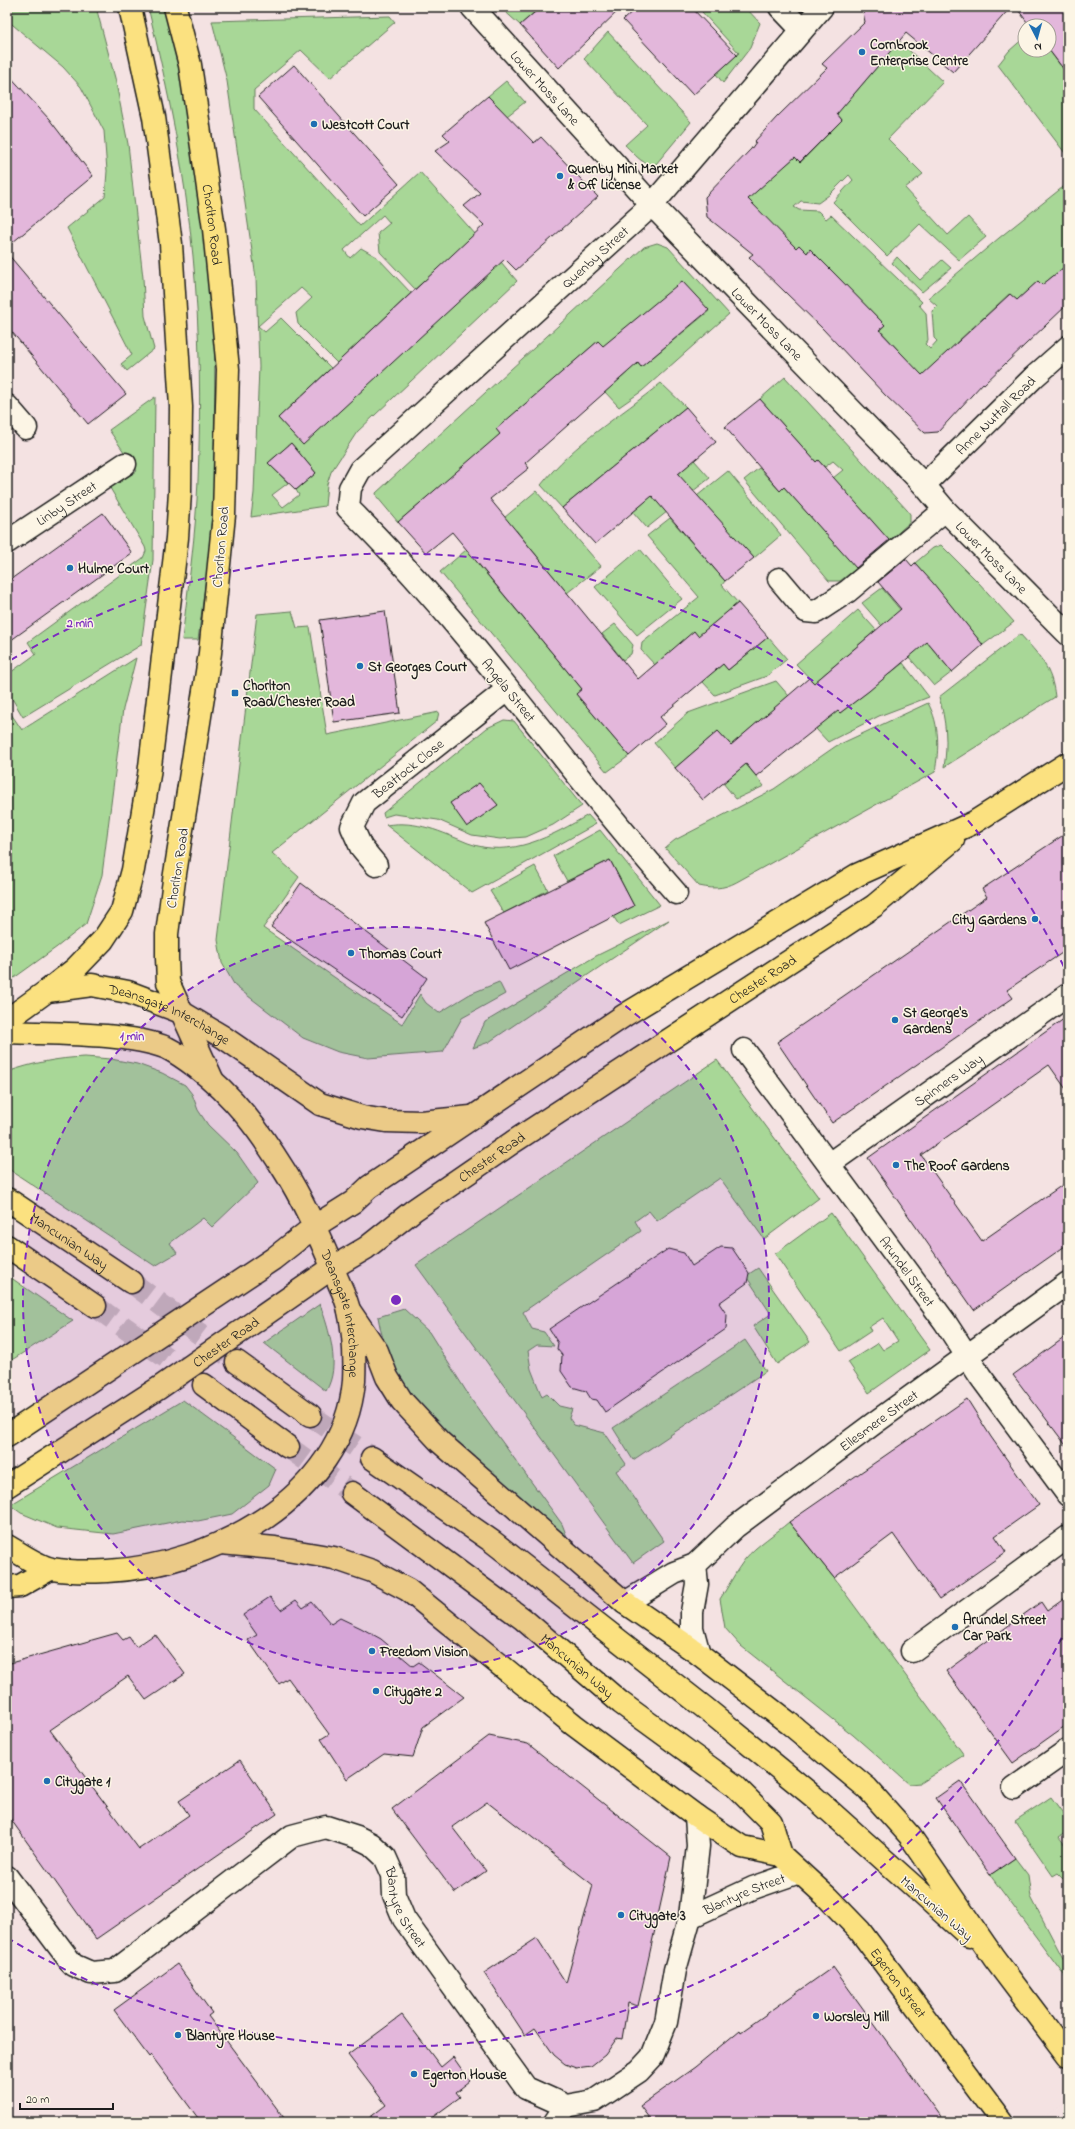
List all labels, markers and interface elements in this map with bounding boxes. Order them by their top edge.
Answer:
north arrow [1017,18,1057,58]
place label: Cornbrook Enterprise Centre [870,35,969,72]
text: N [1033,39,1042,55]
street label: Lower Moss Lane [504,46,585,132]
marker: Cornbrook Enterprise Centre [857,47,867,57]
place label: Westcott Court [322,115,410,136]
marker: Westcott Court [309,119,319,129]
place label: Quenby Mini Market & Off License [567,159,679,196]
marker: Quenby Mini Market & Off License [555,171,565,181]
street label: Chorlton Road [196,183,227,266]
street label: Quenby Street [558,222,634,294]
street label: Lower Moss Lane [725,283,807,367]
street label: Anne Nuttall Road [951,372,1041,460]
street label: Linby Street [33,476,102,532]
street label: Chorlton Road [207,506,236,588]
street label: Lower Moss Lane [950,517,1032,600]
place label: Hulme Court [78,559,149,580]
marker: Hulme Court [65,563,75,573]
text: 2 min [66,615,93,633]
street label: Angela Street [475,654,540,728]
place label: St Georges Court [368,657,467,680]
marker: St Georges Court [355,661,365,671]
place label: Chorlton Road/Chester Road [242,676,355,713]
marker: Chorlton Road/Chester Road [230,688,240,698]
street label: Beattock Close [367,734,450,805]
street label: Chorlton Road [162,826,195,910]
place label: City Gardens [952,910,1027,933]
marker: City Gardens [1030,914,1040,924]
place label: Thomas Court [359,944,442,965]
marker: Thomas Court [346,948,356,958]
street label: Chester Road [725,950,801,1010]
street label: Deansgate Interchange [106,979,234,1051]
place label: St George's Gardens [903,1003,968,1040]
marker: St George's Gardens [890,1015,900,1025]
text: 1 min [120,1028,144,1046]
street label: Spinners Way [910,1049,989,1113]
street label: Chester Road [455,1128,530,1189]
place label: The Roof Gardens [904,1156,1010,1177]
marker: The Roof Gardens [891,1160,901,1170]
street label: Mancunian Way [25,1208,112,1277]
street label: Arundel Street [873,1232,940,1312]
street label: Deansgate Interchange [314,1246,363,1379]
centre of rings [389,1293,403,1307]
street label: Chester Road [189,1312,264,1374]
street label: Ellesmere Street [836,1385,923,1457]
place label: Arundel Street Car Park [963,1610,1046,1647]
marker: Arundel Street Car Park [950,1622,960,1632]
street label: Mancunian Way [535,1629,618,1705]
place label: Freedom Vision [379,1642,468,1663]
marker: Freedom Vision [367,1646,377,1656]
place label: Citygate 2 [384,1682,442,1705]
marker: Citygate 2 [371,1686,381,1696]
place label: Citygate 1 [55,1772,111,1795]
marker: Citygate 1 [42,1776,52,1786]
street label: Blantyre Street [378,1863,431,1953]
street label: Blantyre Street [699,1868,789,1922]
street label: Mancunian Way [894,1871,977,1948]
place label: Citygate 3 [629,1906,686,1929]
marker: Citygate 3 [616,1910,626,1920]
street label: Egerton Street [864,1944,931,2023]
place label: Worsley Mill [824,2007,890,2030]
marker: Worsley Mill [811,2011,821,2021]
place label: Blantyre House [185,2026,276,2049]
marker: Blantyre House [173,2030,183,2040]
place label: Egerton House [422,2065,507,2088]
marker: Egerton House [409,2069,419,2079]
scale bar [20,2085,113,2111]
text: 20 m [26,2091,49,2109]

